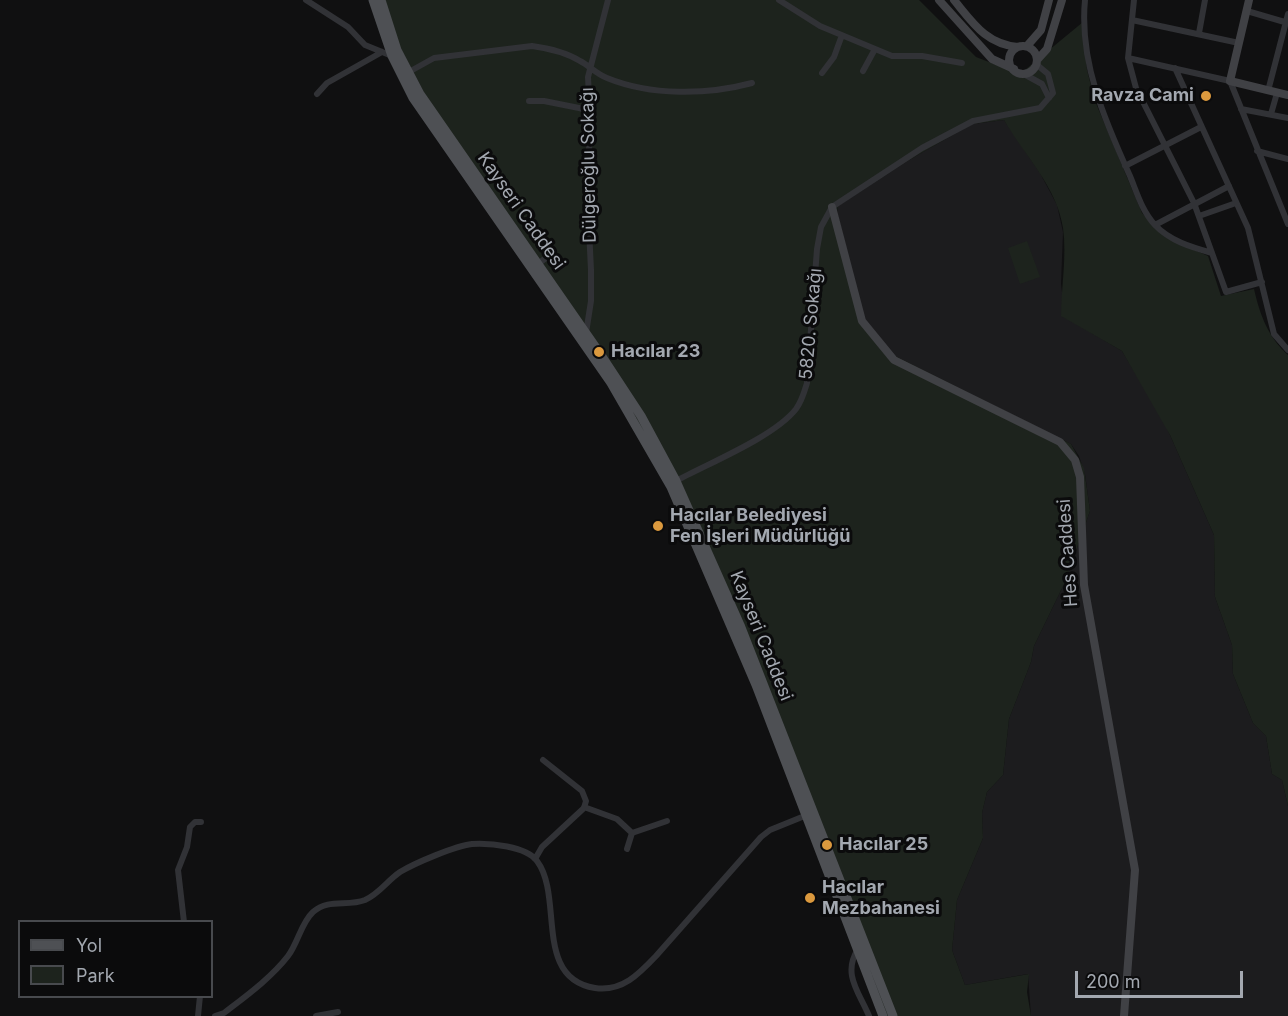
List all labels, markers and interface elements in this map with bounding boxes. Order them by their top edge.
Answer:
place label: Ravza Cami [1091,85,1194,107]
street label: Dülgeroğlu Sokağı [577,87,601,243]
marker: Ravza Cami [1199,89,1213,103]
street label: Kayseri Caddesi [473,148,569,274]
street label: 5820. Sokağı [795,267,827,381]
place label: Hacılar 23 [611,341,700,363]
marker: Hacılar 23 [592,345,606,359]
street label: Hes Caddesi [1053,498,1083,608]
place label: Hacılar Belediyesi Fen İşleri Müdürlüğü [670,505,850,548]
marker: Hacılar Belediyesi Fen İşleri Müdürlüğü [651,519,665,533]
street label: Kayseri Caddesi [725,568,797,704]
place label: Hacılar 25 [839,834,928,856]
marker: Hacılar 25 [820,838,834,852]
place label: Hacılar Mezbahanesi [822,877,940,920]
marker: Hacılar Mezbahanesi [803,891,817,905]
legend [18,920,213,998]
text: Yol [76,935,102,956]
scale bar [1078,959,1246,997]
text: Park [76,965,115,986]
text: 200 m [1086,971,1141,992]

